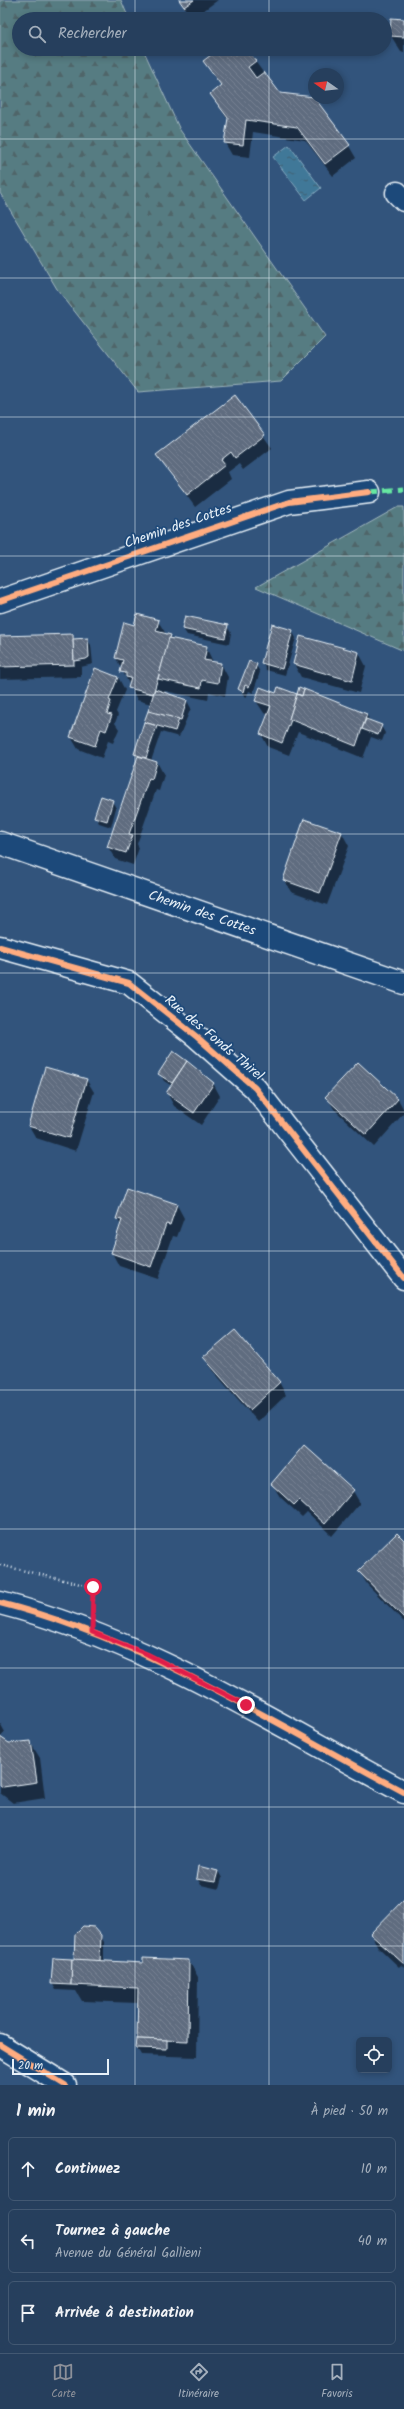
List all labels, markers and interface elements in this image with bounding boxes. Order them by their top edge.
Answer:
search box [12,12,392,56]
text: Rechercher [58,22,126,46]
icon: search [26,23,48,45]
north arrow [308,68,344,104]
street label: Chemin des Cottes [121,497,235,555]
street label: Chemin des Cottes [145,884,259,942]
street label: Rue des Fonds Thirel [159,990,269,1087]
route start [84,1578,102,1596]
route end [237,1696,255,1714]
map controls [356,2037,392,2073]
button: locate [356,2037,392,2073]
scale bar [12,2057,109,2076]
text: 20 m [18,2057,43,2075]
text: 1 min [16,2098,55,2125]
text: À pied · 50 m [311,2101,388,2122]
text: Continuez [55,2157,120,2181]
icon: ahead [17,2158,39,2180]
text: 10 m [361,2159,387,2180]
text: Tournez à gauche [55,2219,170,2243]
icon: left [17,2230,39,2252]
text: 40 m [358,2231,387,2252]
text: Avenue du Général Gallieni [55,2243,201,2264]
text: Arrivée à destination [55,2301,194,2325]
icon: arrive [17,2302,39,2324]
tab: Carte [51,2361,76,2403]
tab: Itinéraire [178,2361,219,2403]
tab: Favoris [321,2361,353,2403]

